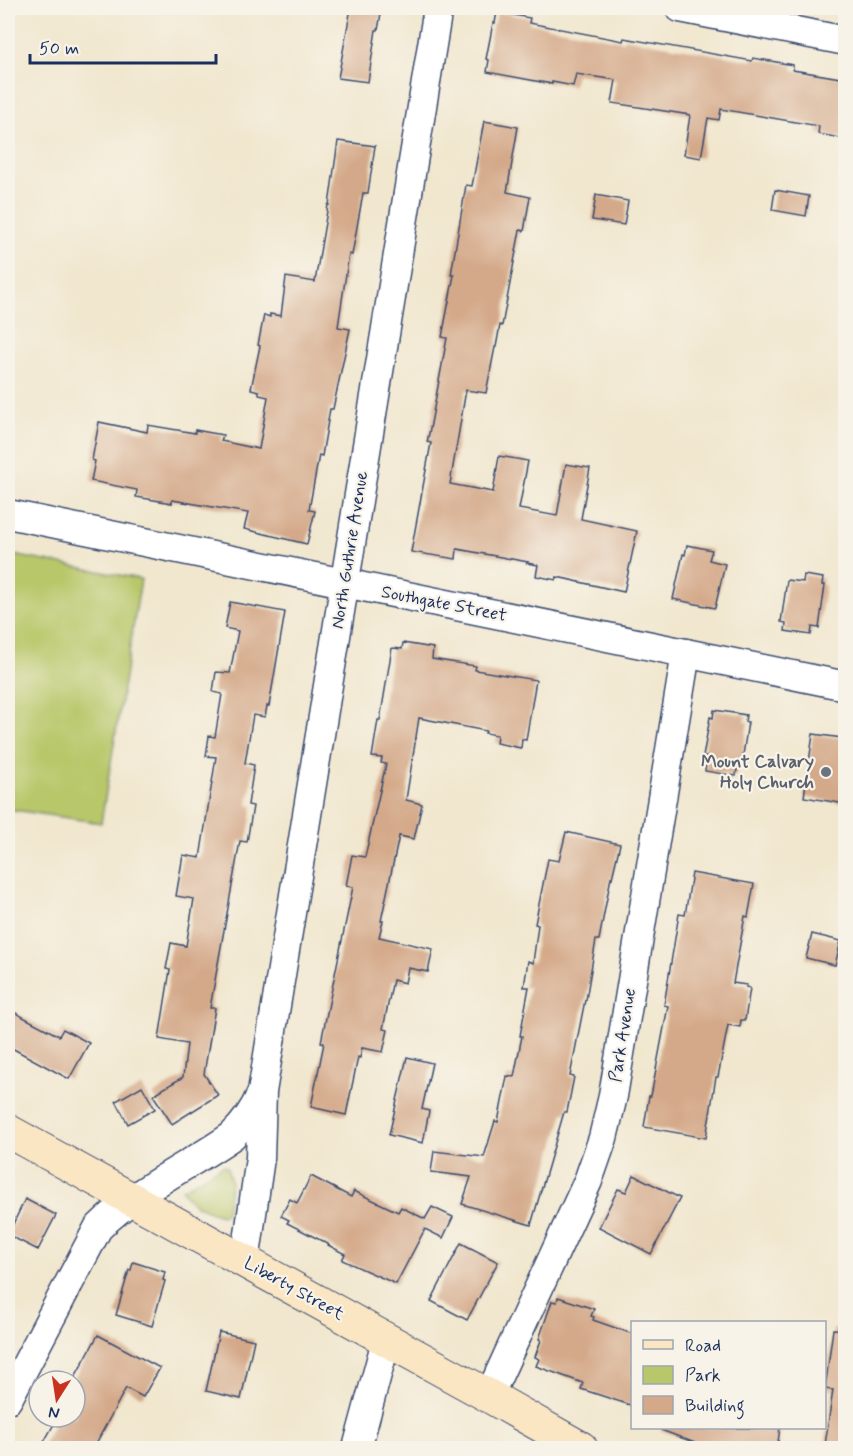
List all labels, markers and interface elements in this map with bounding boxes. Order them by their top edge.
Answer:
scale bar [30,27,216,65]
text: 50 m [39,37,79,61]
street label: North Guthrie Avenue [326,469,374,631]
street label: Southgate Street [379,580,509,628]
place label: Mount Calvary Holy Church [701,750,814,795]
marker: Mount Calvary Holy Church [819,765,833,779]
street label: Park Avenue [604,986,642,1084]
street label: Liberty Street [239,1251,349,1327]
legend [631,1321,826,1429]
text: Road [685,1334,721,1358]
text: Park [685,1364,721,1388]
north arrow [27,1369,87,1429]
text: Building [685,1394,745,1420]
text: N [47,1401,62,1424]

